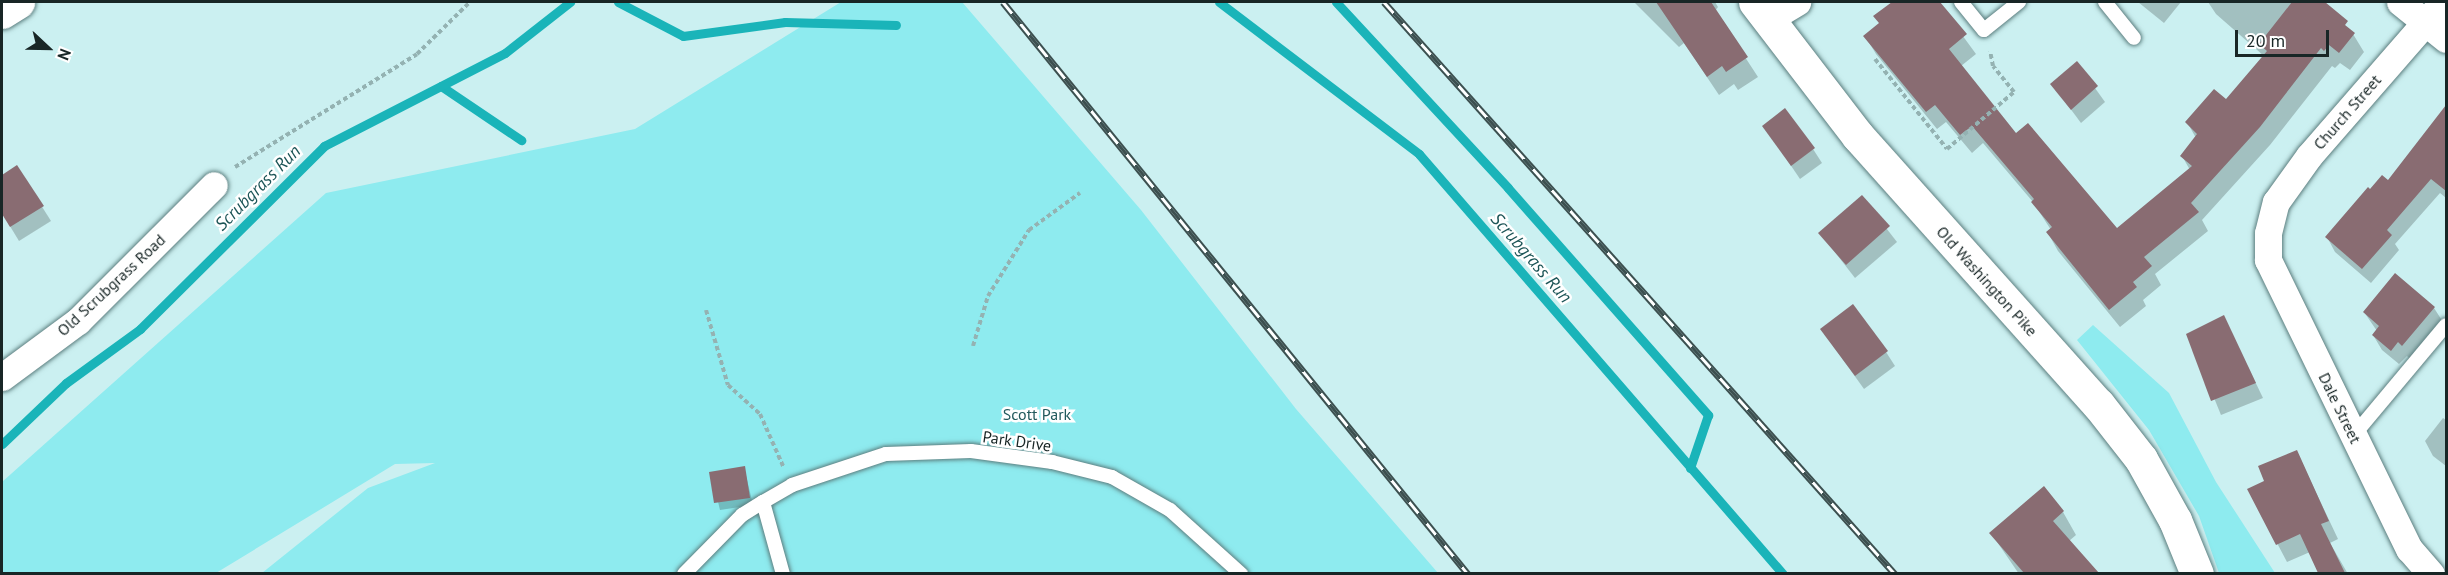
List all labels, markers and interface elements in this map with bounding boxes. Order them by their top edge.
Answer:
north arrow [18,18,78,78]
scale bar [2238,18,2332,56]
text: 20 m [2246,29,2285,52]
text: N [53,46,76,63]
street label: Church Street [2309,71,2385,153]
water label: Scrubgrass Run [211,141,305,235]
water label: Scrubgrass Run [1486,208,1576,308]
street label: Old Washington Pike [1932,222,2042,340]
street label: Old Scrubgrass Road [53,230,169,340]
street label: Dale Street [2315,369,2365,447]
park label: Scott Park [1003,404,1071,424]
street label: Park Drive [981,427,1053,455]

